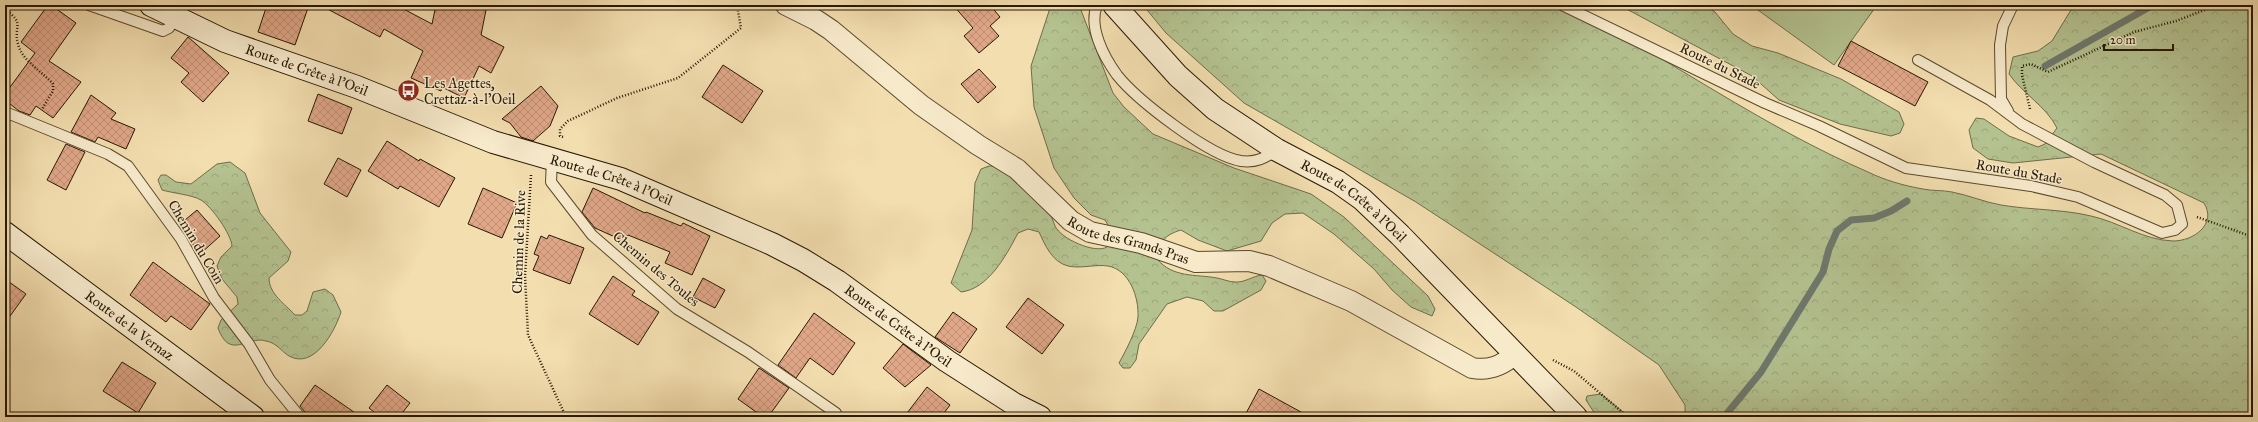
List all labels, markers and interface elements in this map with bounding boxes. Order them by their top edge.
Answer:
scale bar [2104,26,2173,52]
text: 20 m [2110,33,2136,47]
street label: Route du Stade [1677,39,1763,93]
street label: Route de Crête à l'Oeil [243,40,371,99]
place label: Les Agettes, Crettaz-à-l'Oeil [424,75,516,108]
bus stop icon: Les Agettes, Crettaz-à-l'Oeil [395,78,421,104]
street label: Route de Crête à l'Oeil [548,150,675,209]
street label: Route de Crête à l'Oeil [1298,156,1411,246]
street label: Route du Stade [1974,156,2064,188]
street label: Chemin de la Rive [509,190,529,294]
street label: Chemin du Coin [164,197,228,287]
street label: Route des Grands Pras [1064,212,1192,268]
street label: Chemin des Toules [609,228,703,310]
street label: Route de Crête à l'Oeil [841,281,955,371]
street label: Route de la Vernaz [82,287,178,364]

